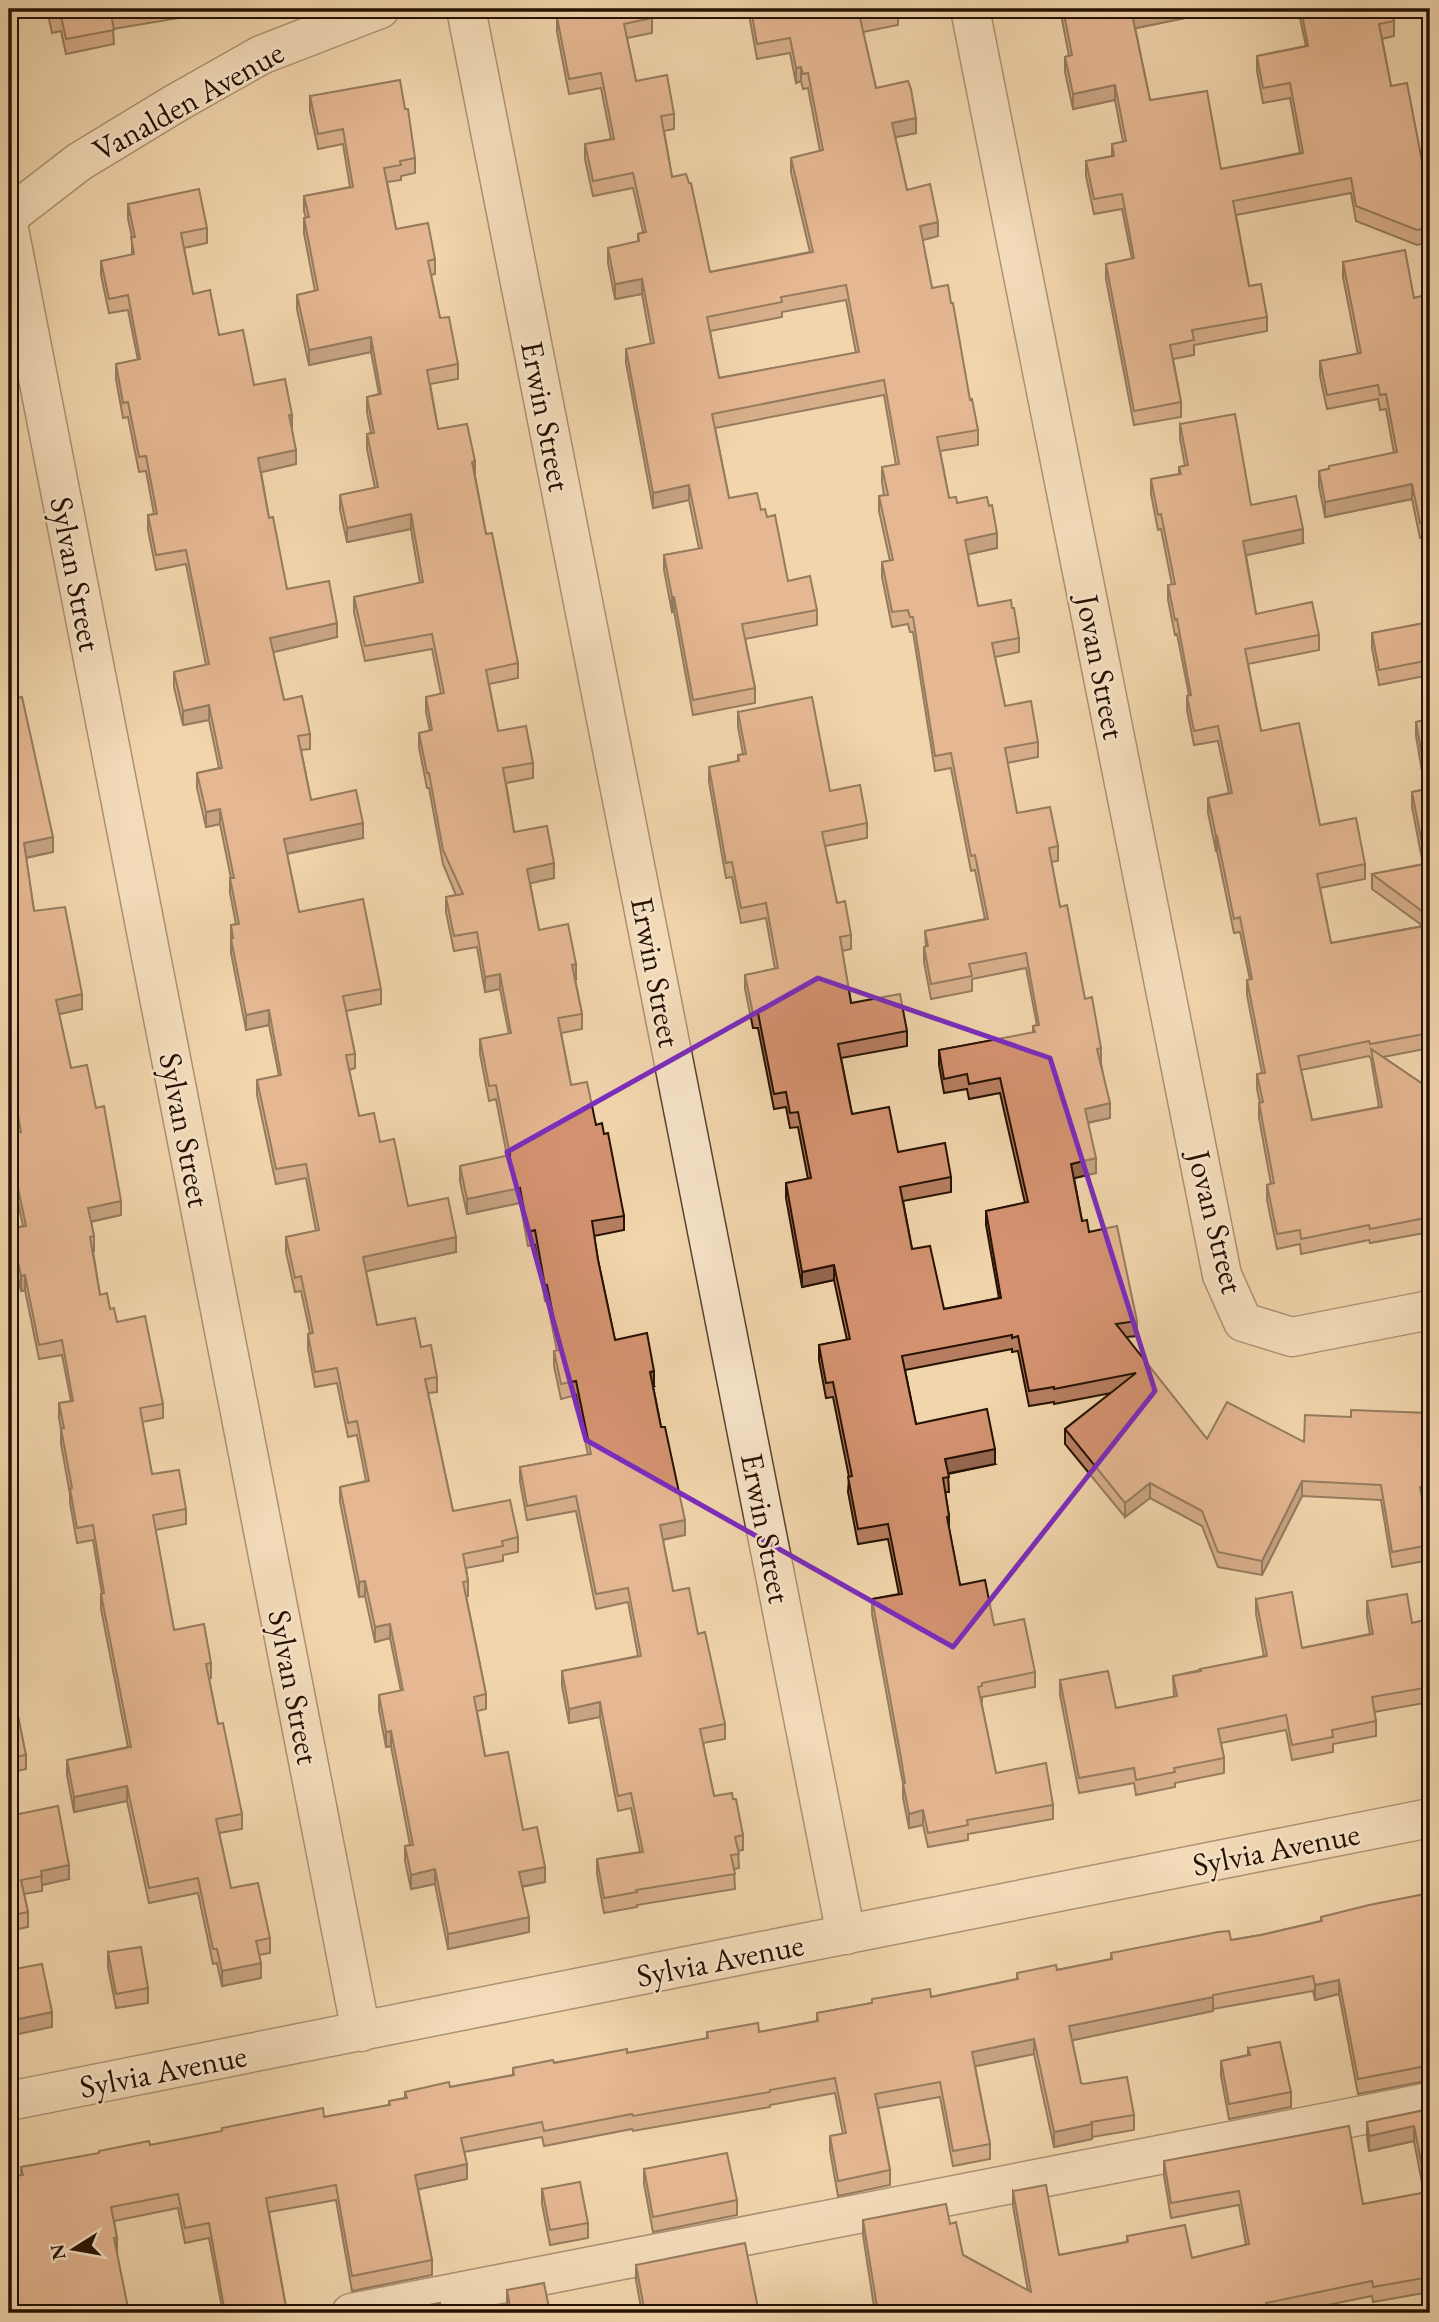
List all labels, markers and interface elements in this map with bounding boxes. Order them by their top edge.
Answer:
street label: Vanalden Avenue [85,31,291,171]
street label: Erwin Street [511,337,581,495]
street label: Sylvan Street [40,493,112,655]
street label: Jovan Street [1066,588,1136,743]
street label: Erwin Street [621,893,691,1051]
street label: Sylvan Street [149,1049,221,1211]
street label: Jovan Street [1177,1143,1254,1298]
street label: Erwin Street [731,1449,801,1607]
street label: Sylvan Street [258,1606,330,1768]
street label: Sylvia Avenue [1189,1812,1363,1886]
street label: Sylvia Avenue [633,1923,807,1997]
street label: Sylvia Avenue [76,2034,250,2108]
north arrow [38,2214,108,2284]
text: N [44,2242,72,2262]

